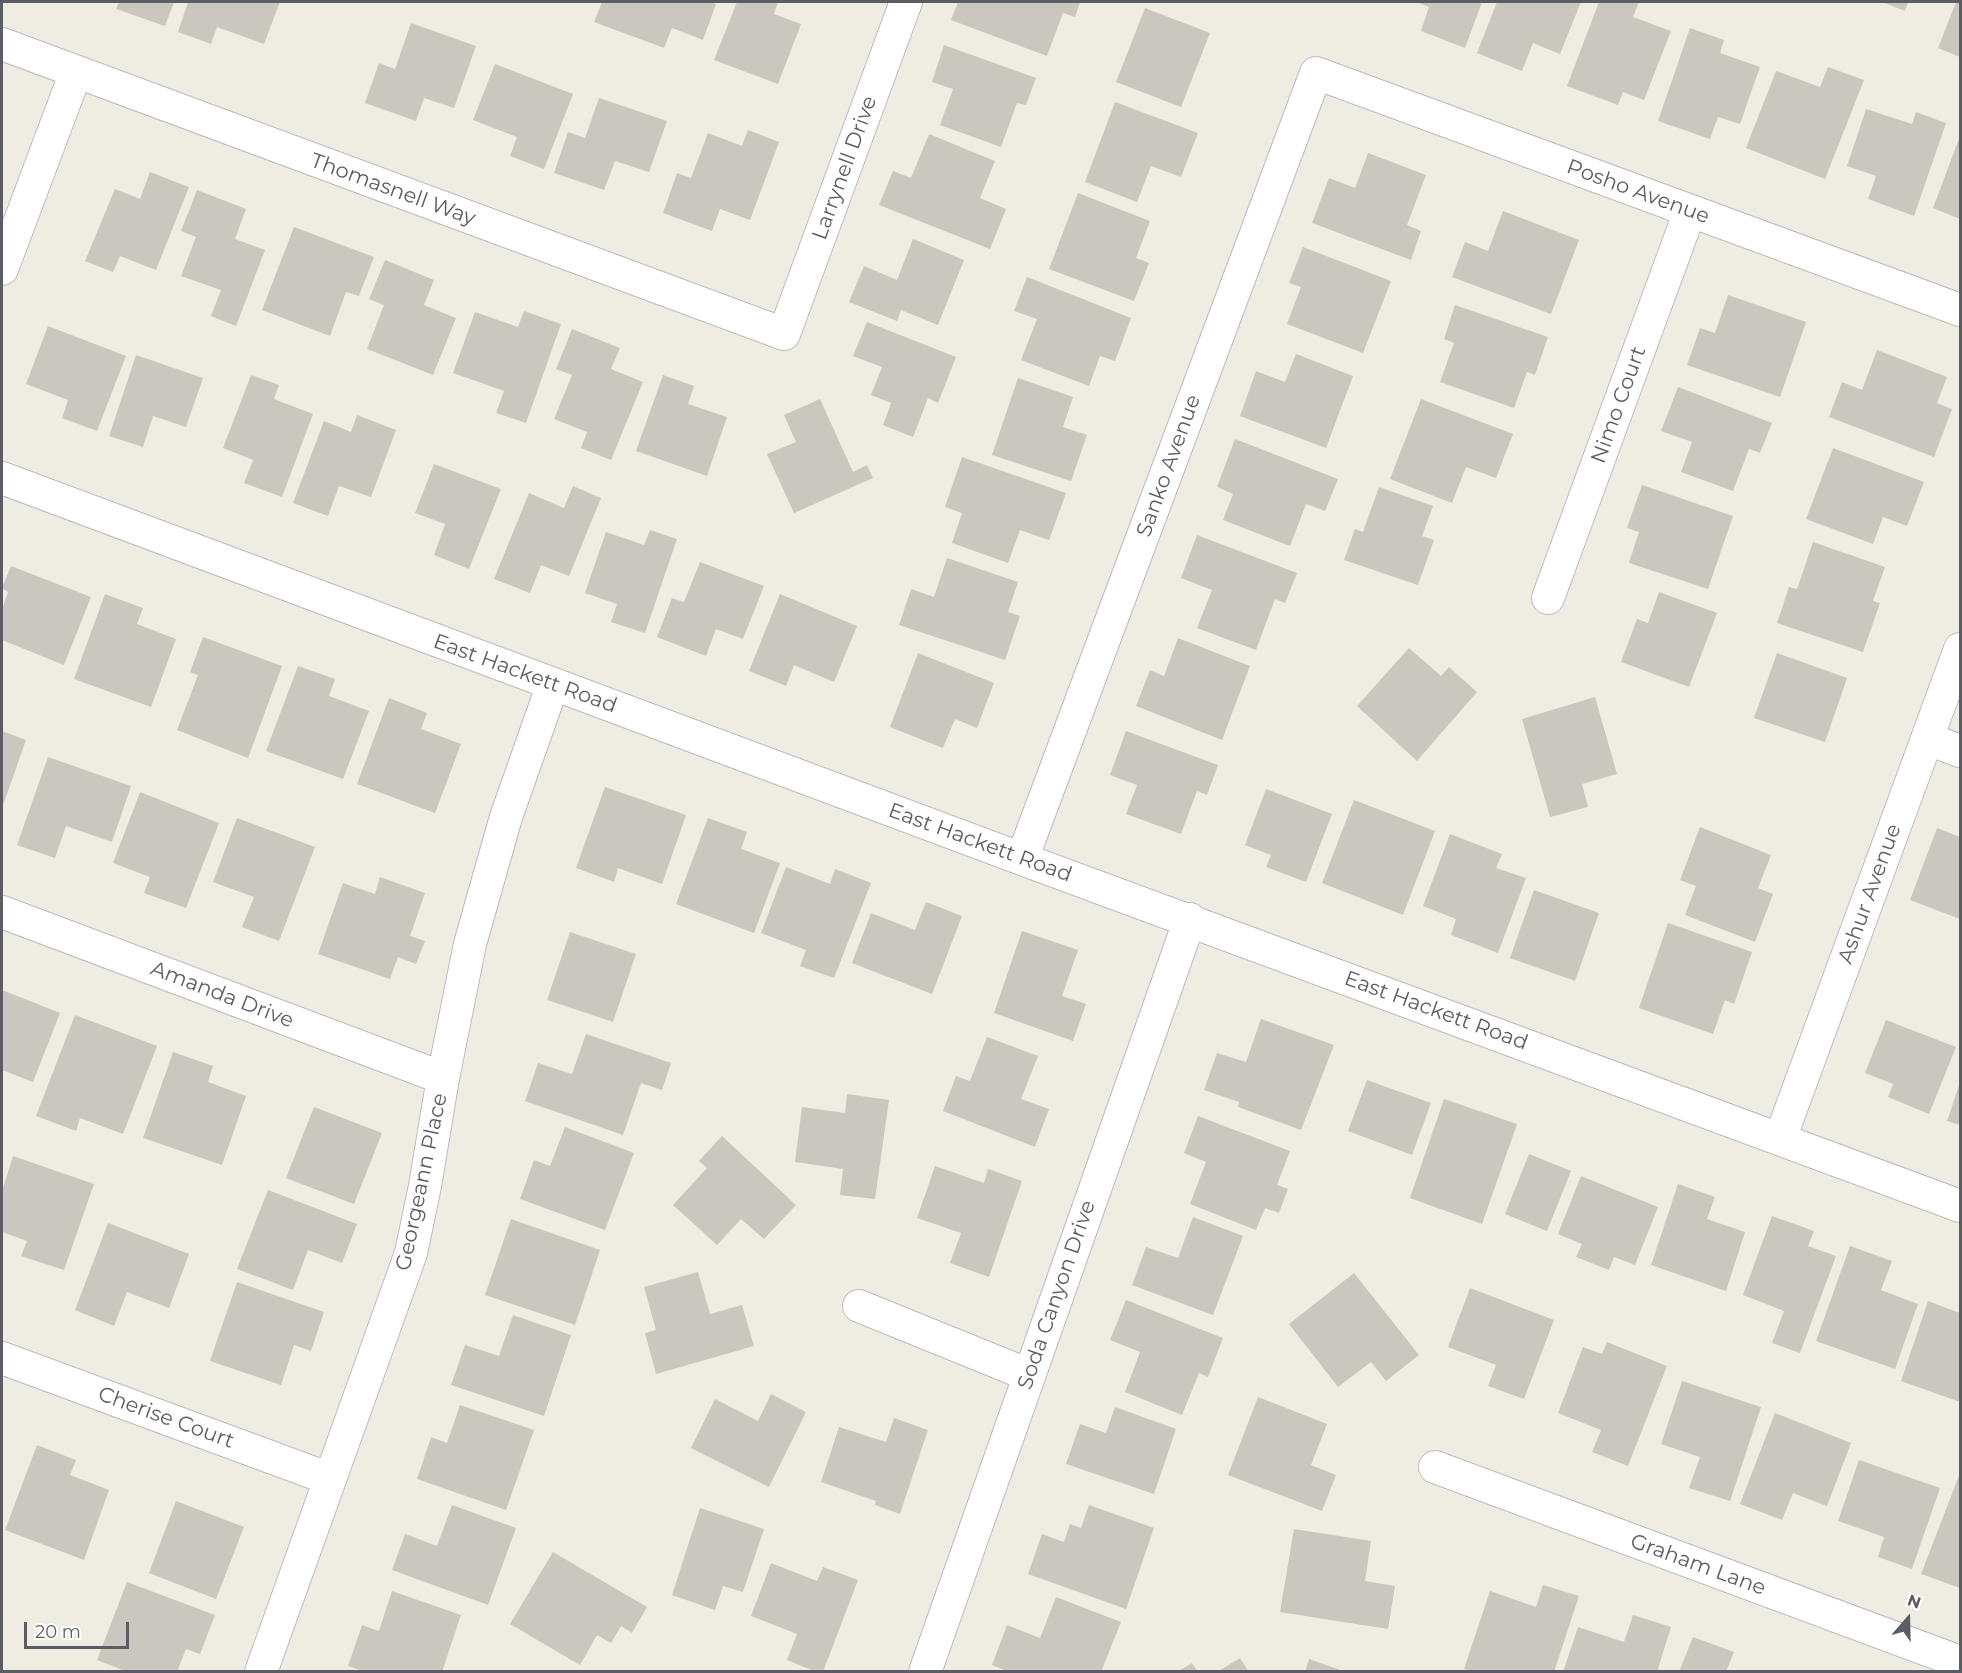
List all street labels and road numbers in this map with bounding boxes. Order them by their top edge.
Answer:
street label: Larrynell Drive [807,93,883,243]
street label: Thomasnell Way [307,148,479,232]
street label: Posho Avenue [1563,154,1713,230]
street label: Nimo Court [1586,343,1652,467]
street label: Sanko Avenue [1132,391,1206,541]
street label: East Hackett Road [430,629,620,719]
street label: East Hackett Road [885,798,1075,888]
street label: Ashur Avenue [1833,821,1907,967]
street label: Amanda Drive [147,956,297,1034]
street label: East Hackett Road [1341,966,1531,1056]
street label: Georgeann Place [391,1091,453,1273]
street label: Soda Canyon Drive [1013,1197,1101,1393]
street label: Cherise Court [94,1382,238,1454]
street label: Graham Lane [1627,1529,1769,1601]

